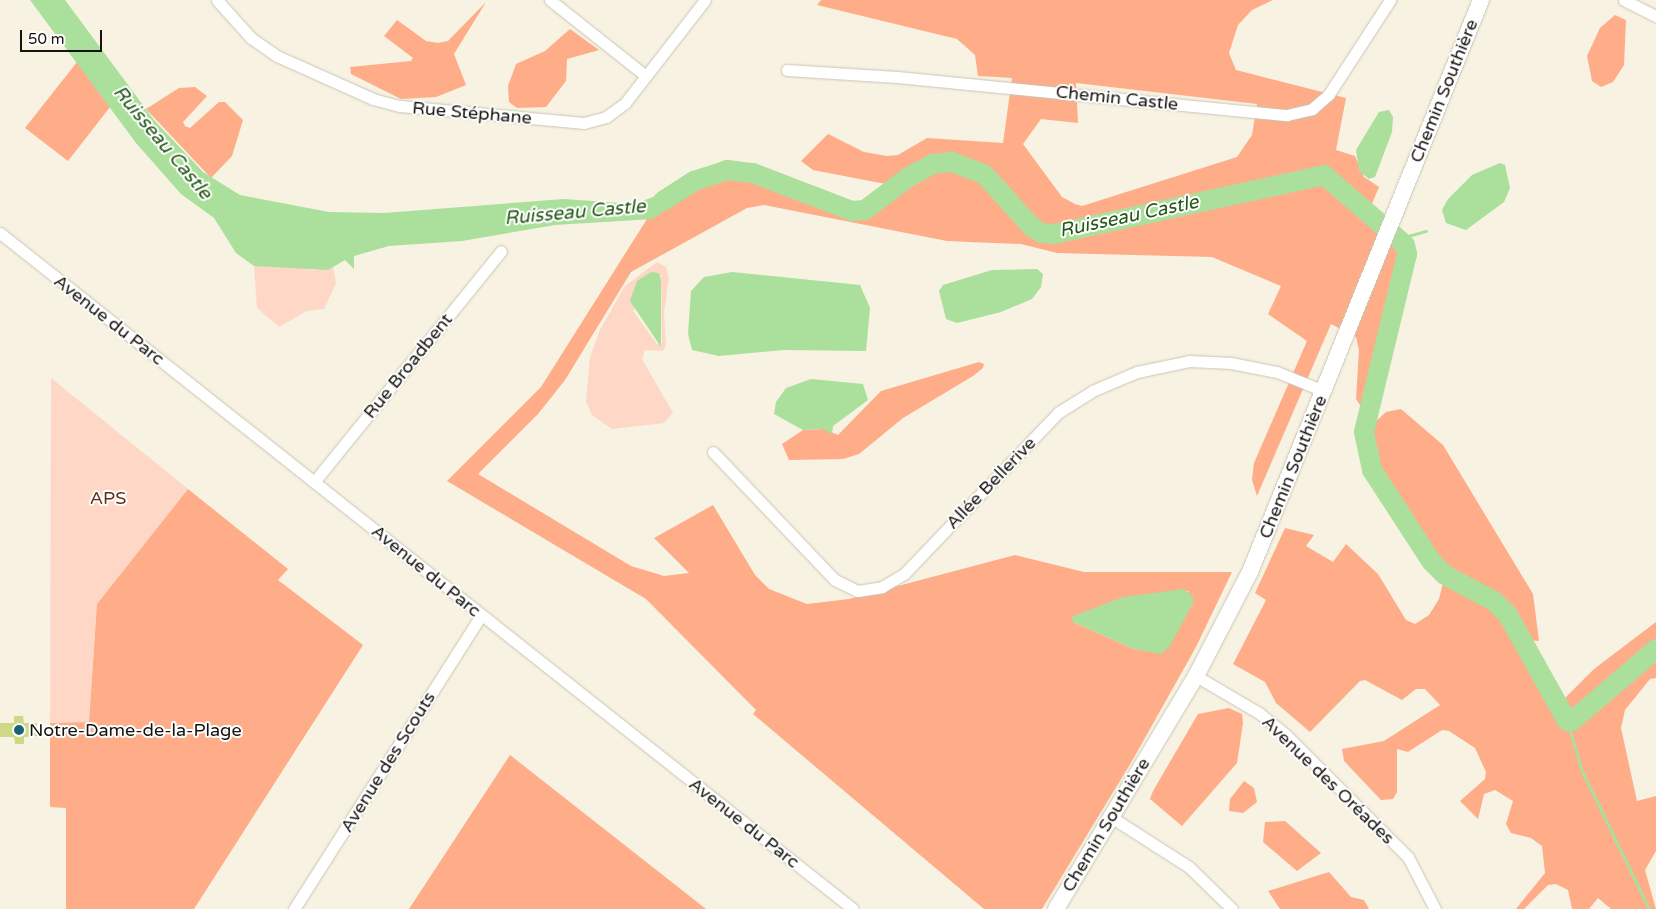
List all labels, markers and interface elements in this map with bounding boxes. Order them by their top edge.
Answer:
street label: Chemin Southière [1405,16,1483,166]
scale bar [22,20,105,52]
text: 50 m [28,30,65,48]
water label: Ruisseau Castle [108,81,216,205]
street label: Chemin Castle [1055,81,1179,115]
street label: Rue Stéphane [411,97,533,129]
water label: Ruisseau Castle [1057,191,1201,243]
water label: Ruisseau Castle [503,195,647,231]
street label: Avenue du Parc [50,270,168,370]
street label: Rue Broadbent [359,309,457,423]
street label: Chemin Southière [1254,392,1332,542]
street label: Allée Bellerive [942,432,1040,534]
park label: APS [90,487,126,509]
street label: Avenue du Parc [367,520,485,622]
street label: Avenue des Scouts [336,688,440,836]
street label: Avenue des Oréades [1257,711,1399,849]
place label: Notre-Dame-de-la-Plage [29,719,242,741]
marker: Notre-Dame-de-la-Plage [13,724,25,736]
street label: Chemin Southière [1057,754,1155,896]
street label: Avenue du Parc [685,773,803,873]

